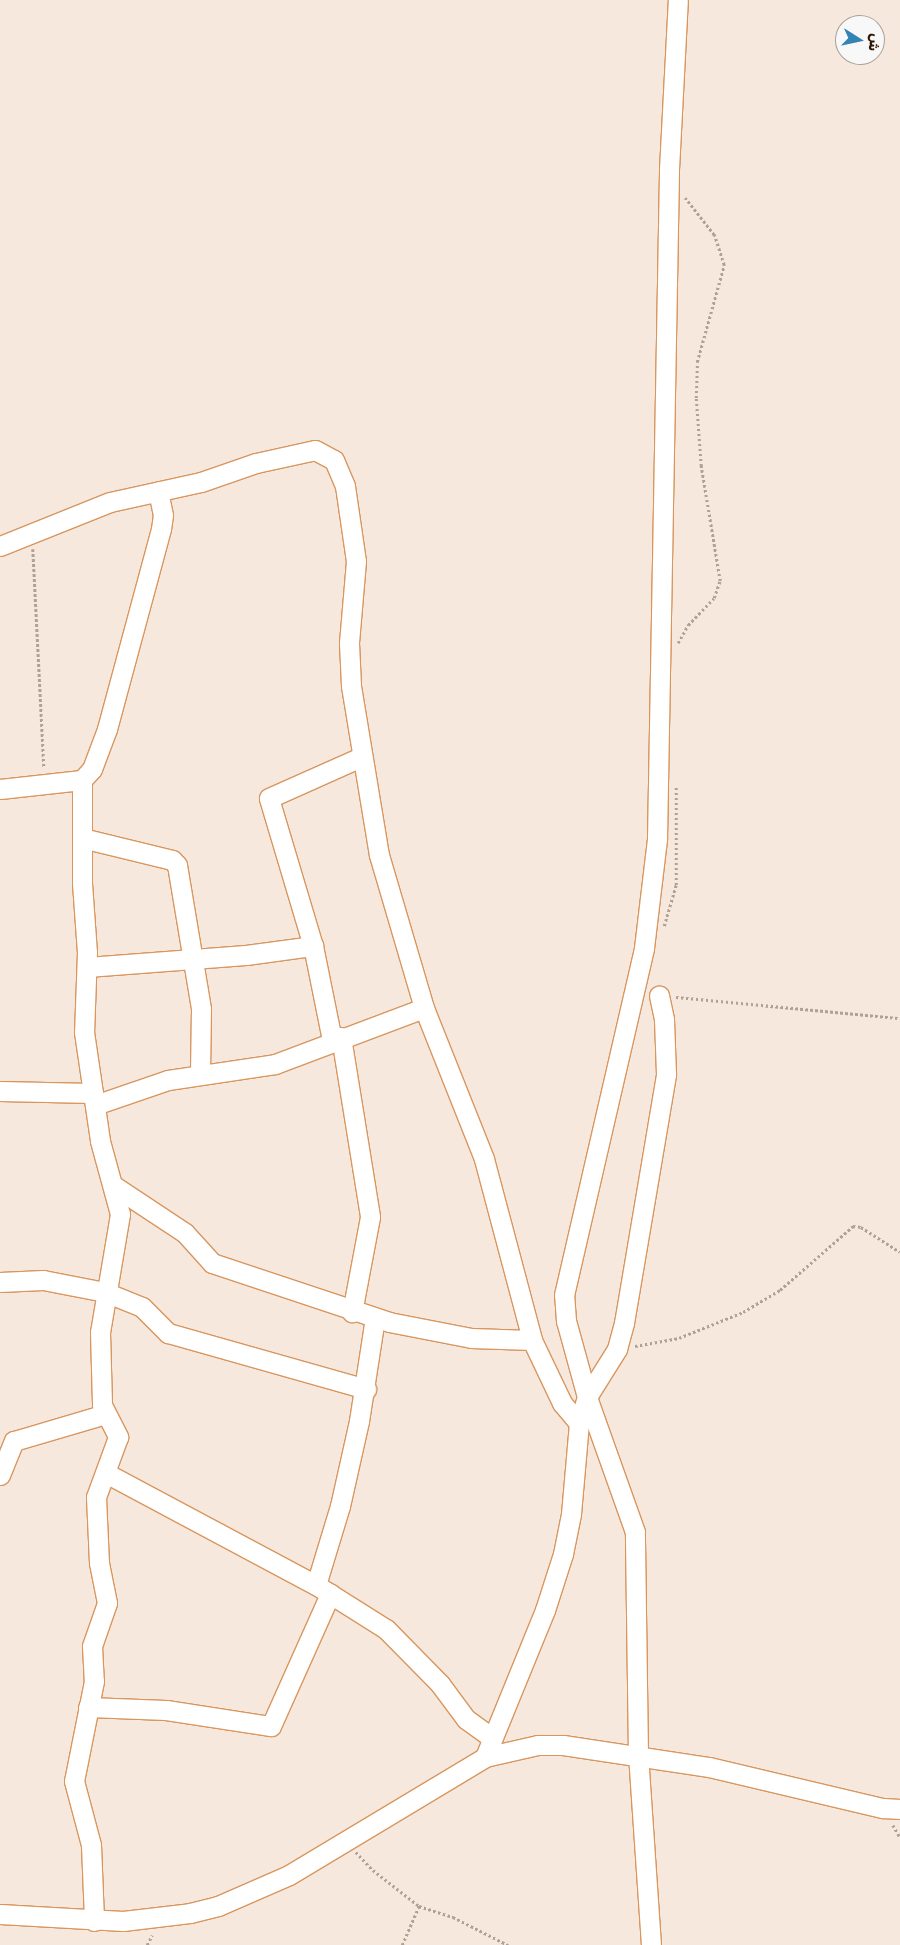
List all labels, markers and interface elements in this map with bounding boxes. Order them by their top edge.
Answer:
north arrow [835,15,885,65]
text: ش [864,32,884,53]

